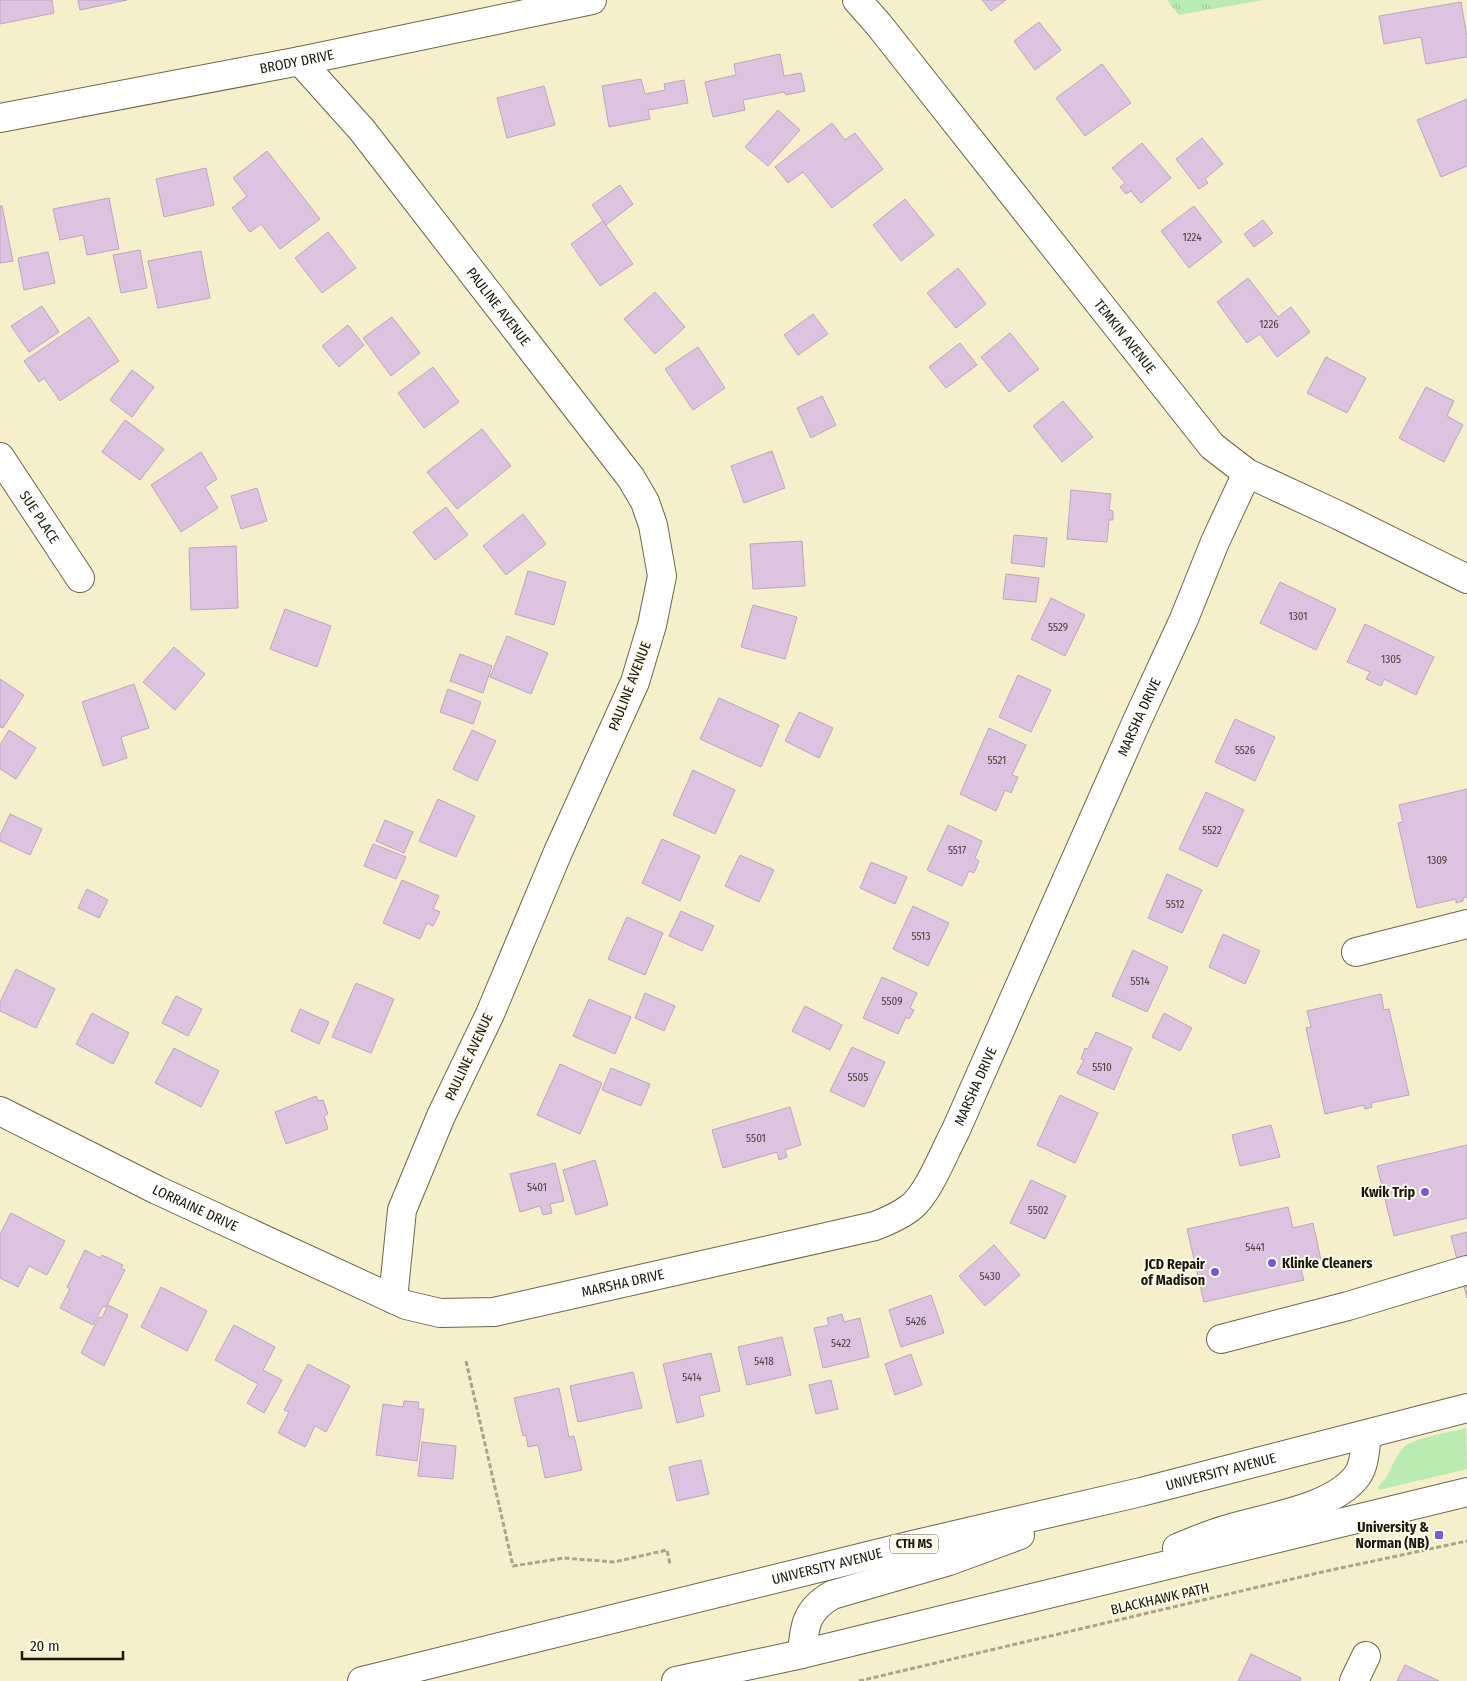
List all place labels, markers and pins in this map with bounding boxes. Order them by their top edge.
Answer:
place label: Kwik Trip [1361,1184,1415,1201]
marker: Kwik Trip [1419,1186,1431,1198]
place label: Klinke Cleaners [1282,1255,1372,1272]
place label: JCD Repair of Madison [1141,1256,1206,1289]
marker: Klinke Cleaners [1266,1257,1278,1269]
marker: JCD Repair of Madison [1209,1266,1221,1278]
place label: University & Norman (NB) [1356,1519,1429,1552]
marker: University & Norman (NB) [1433,1529,1445,1541]

